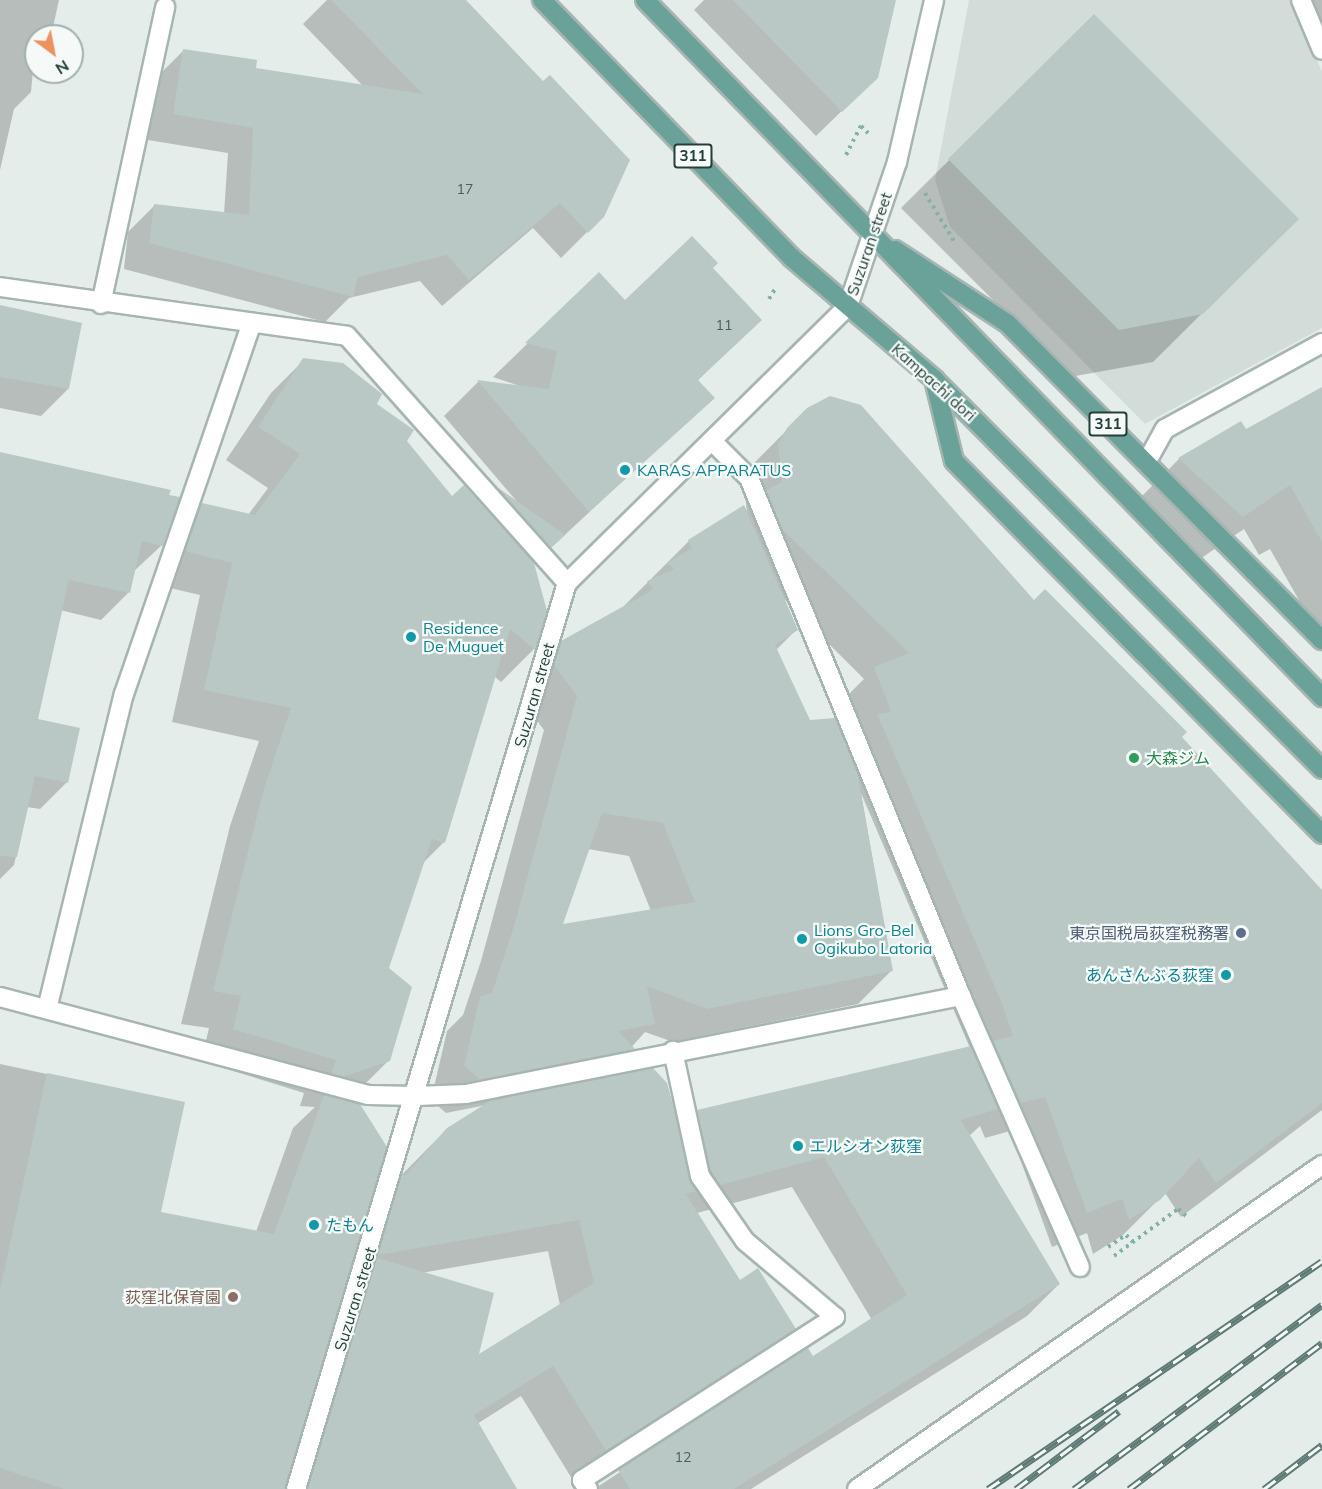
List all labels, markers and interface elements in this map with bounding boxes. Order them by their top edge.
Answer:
north arrow [24,24,84,84]
text: N [52,56,73,79]
road number: 311 [674,144,712,168]
house number: 17 [457,181,473,197]
street label: Suzuran street [842,190,896,298]
house number: 11 [716,317,732,333]
street label: Kampachi dori [888,339,980,425]
road number: 311 [1088,412,1128,436]
place label: KARAS APPARATUS [637,460,791,480]
marker: KARAS APPARATUS [618,463,632,477]
place label: Residence De Muguet [423,618,504,656]
marker: Residence De Muguet [404,630,418,644]
street label: Suzuran street [510,641,558,749]
place label: 大森ジム [1146,748,1210,768]
marker: 大森ジム [1127,751,1141,765]
place label: Lions Gro-Bel Ogikubo Latoria [814,920,932,958]
place label: 東京国税局荻窪税務署 [1069,923,1229,943]
marker: 東京国税局荻窪税務署 [1234,926,1248,940]
marker: Lions Gro-Bel Ogikubo Latoria [795,932,809,946]
place label: あんさんぶる荻窪 [1086,965,1214,985]
marker: あんさんぶる荻窪 [1219,968,1233,982]
place label: エルシオン荻窪 [810,1136,922,1156]
marker: エルシオン荻窪 [791,1139,805,1153]
place label: たもん [326,1215,374,1235]
marker: たもん [307,1218,321,1232]
street label: Suzuran street [330,1245,380,1353]
place label: 荻窪北保育園 [125,1287,221,1307]
marker: 荻窪北保育園 [226,1290,240,1304]
house number: 12 [675,1449,691,1465]

